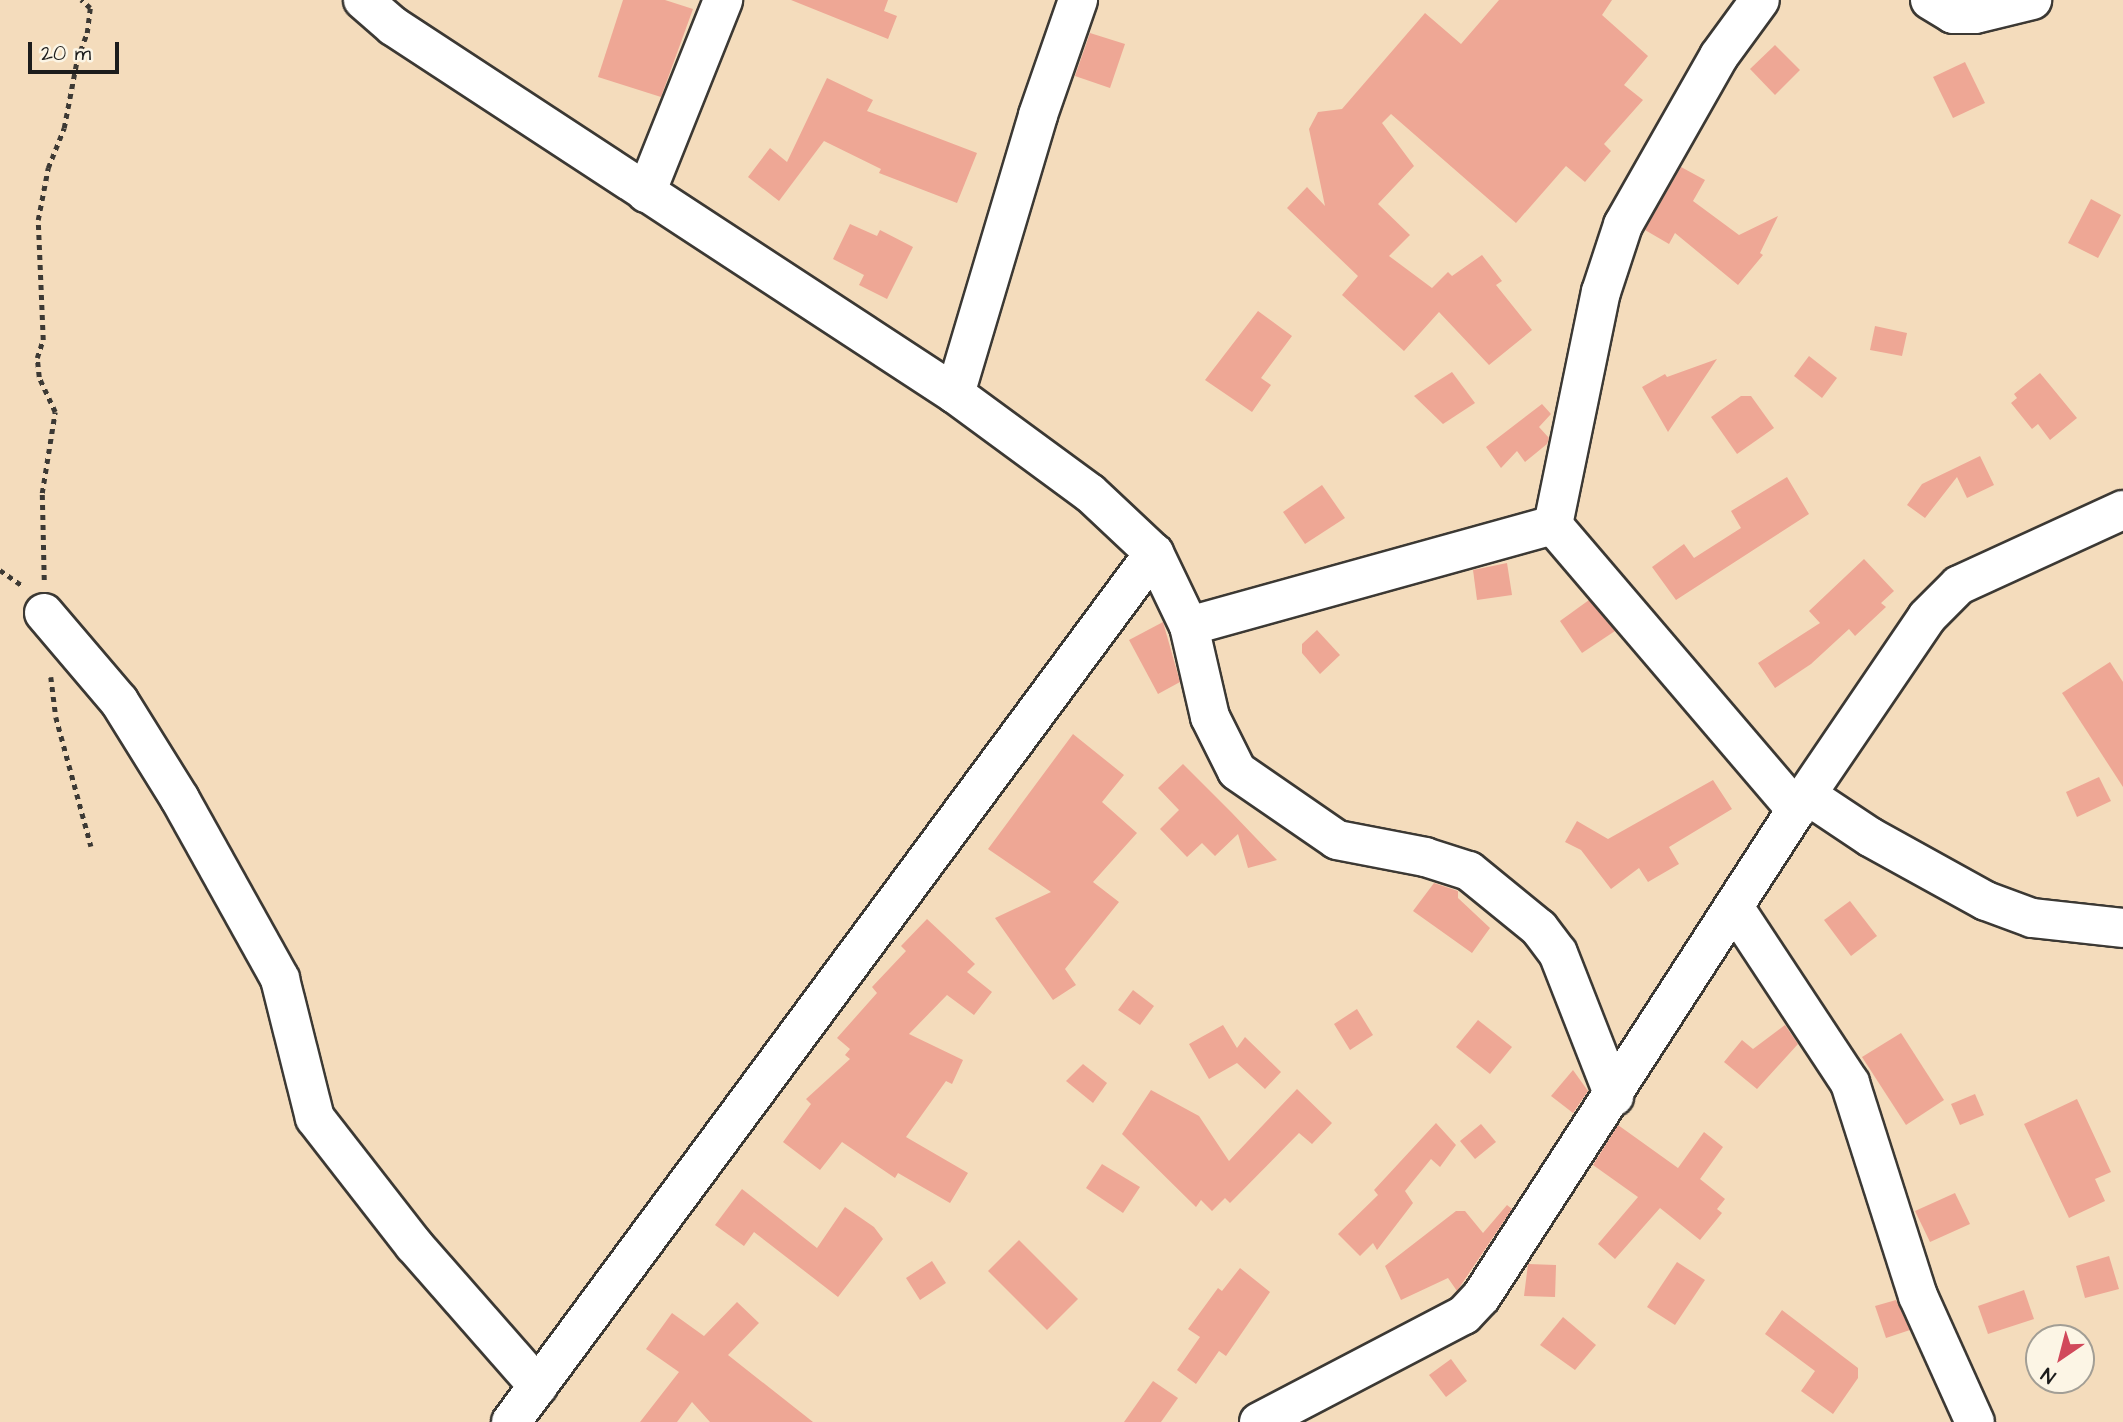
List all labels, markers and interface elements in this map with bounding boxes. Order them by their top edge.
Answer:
scale bar [32,28,122,72]
text: 20 m [41,39,91,68]
north arrow [2025,1324,2095,1394]
text: N [2036,1361,2061,1389]

